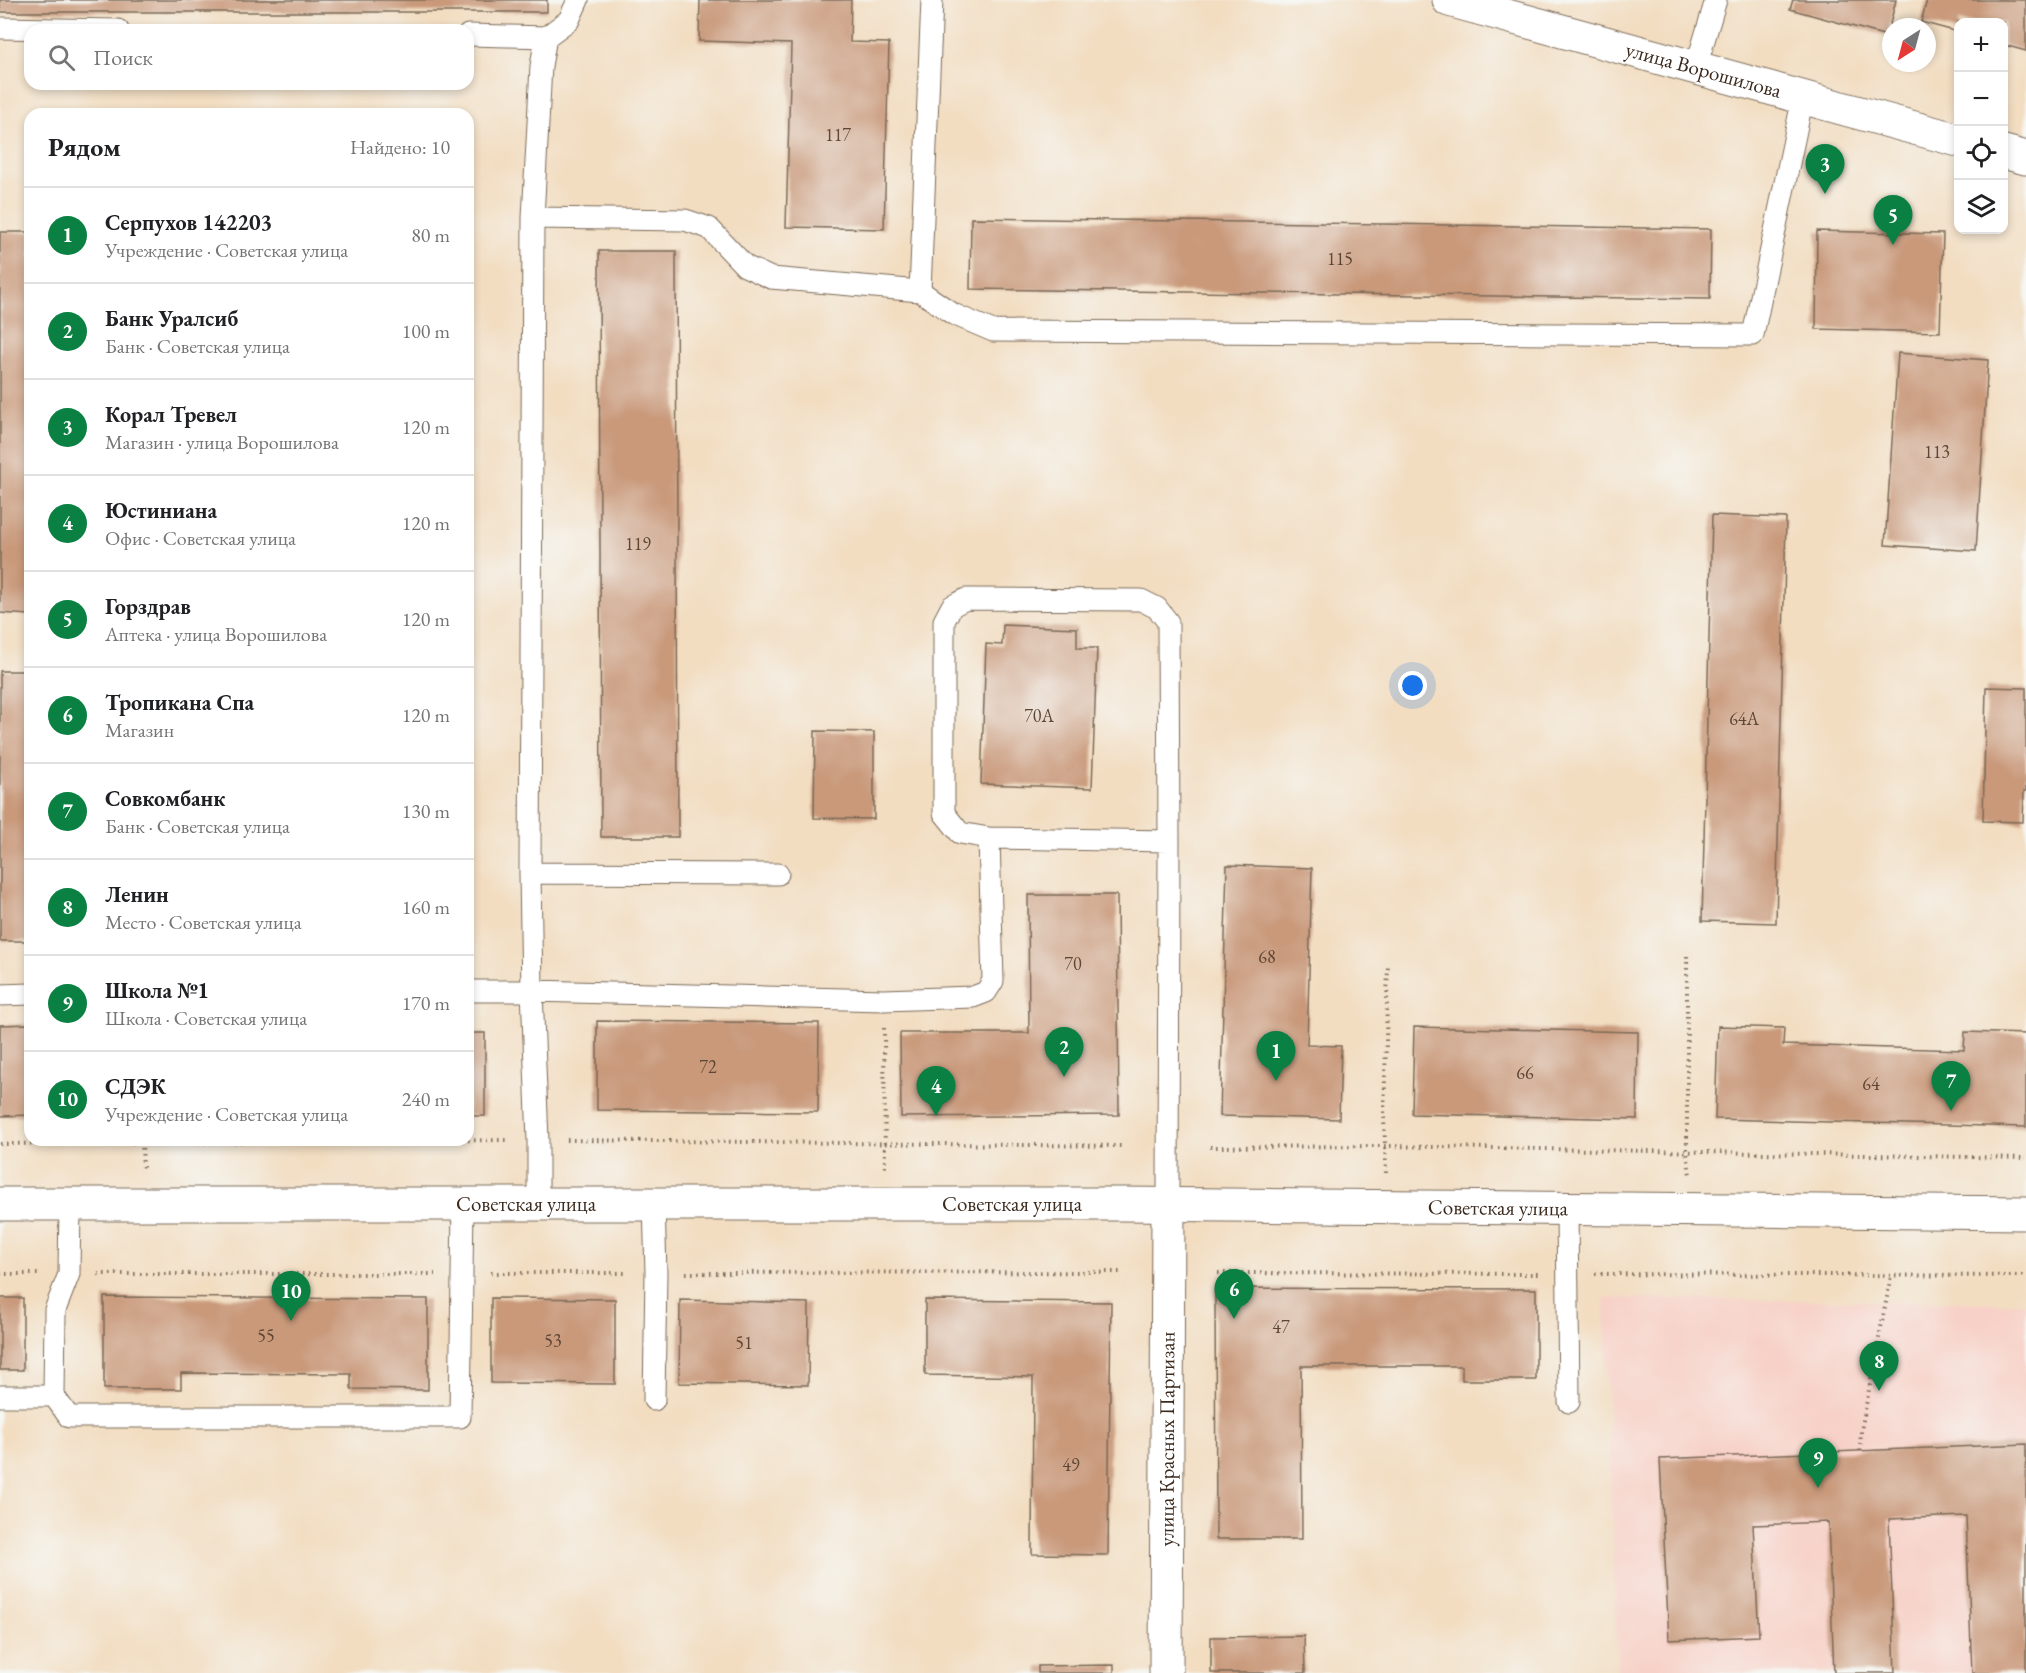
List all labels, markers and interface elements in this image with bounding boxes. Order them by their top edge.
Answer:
north arrow [1882,18,1936,72]
map controls [1954,18,2008,234]
button: + [1954,18,2008,72]
search box [24,24,474,90]
street label: улица Ворошилова [1623,35,1785,104]
icon: search [45,41,78,74]
text: Поиск [93,43,153,72]
button: − [1954,72,2008,126]
house number: 117 [825,123,851,146]
button: locate [1954,126,2008,180]
text: Рядом [48,130,121,164]
text: Найдено: 10 [350,134,450,160]
pin: 3 [1806,144,1844,194]
button: layers [1954,180,2008,234]
pin: 5 [1874,196,1912,245]
text: Серпухов 142203 [105,208,272,237]
text: 1 [62,222,73,248]
text: 80 m [411,222,450,248]
text: Учреждение · Советская улица [105,237,348,263]
house number: 115 [1327,247,1353,270]
text: Банк Уралсиб [105,304,238,333]
text: 2 [62,318,73,344]
text: 100 m [402,318,450,344]
text: Банк · Советская улица [105,333,290,359]
text: Корал Тревел [105,400,237,429]
text: 3 [62,414,73,440]
text: 120 m [402,414,450,440]
text: Магазин · улица Ворошилова [105,429,339,455]
house number: 113 [1924,440,1950,463]
text: Юстиниана [105,496,217,525]
text: 4 [62,510,73,536]
text: 120 m [402,510,450,536]
text: Офис · Советская улица [105,525,296,551]
house number: 119 [625,532,651,555]
text: Горздрав [105,592,191,621]
text: 5 [62,606,73,632]
text: 120 m [402,606,450,632]
text: Аптека · улица Ворошилова [105,621,327,647]
your location [1398,671,1427,700]
text: Тропикана Спа [105,688,254,717]
text: 6 [62,702,73,728]
text: 120 m [402,702,450,728]
house number: 70А [1024,704,1054,727]
house number: 64А [1729,707,1759,730]
text: Магазин [105,717,174,743]
text: Совкомбанк [105,784,225,813]
text: 7 [62,798,73,824]
text: 130 m [402,798,450,824]
text: Банк · Советская улица [105,813,290,839]
text: Ленин [105,880,169,909]
text: 8 [62,894,73,920]
text: 160 m [402,894,450,920]
text: Место · Советская улица [105,909,302,935]
house number: 68 [1258,945,1276,968]
house number: 70 [1064,952,1082,975]
text: Школа №1 [105,976,209,1005]
text: 9 [62,990,73,1016]
text: 170 m [402,990,450,1016]
text: Школа · Советская улица [105,1005,307,1031]
pin: 2 [1044,1028,1084,1077]
pin: 1 [1256,1032,1296,1081]
house number: 72 [699,1055,717,1078]
house number: 66 [1516,1061,1534,1084]
pin: 7 [1932,1062,1970,1111]
pin: 4 [916,1066,956,1116]
text: СДЭК [105,1072,166,1101]
house number: 64 [1862,1072,1880,1095]
text: 10 [57,1086,78,1112]
text: 240 m [402,1086,450,1112]
text: Учреждение · Советская улица [105,1101,348,1127]
street label: Советская улица [456,1190,597,1217]
street label: Советская улица [942,1190,1083,1217]
street label: Советская улица [1428,1193,1569,1221]
pin: 6 [1214,1270,1254,1319]
pin: 10 [272,1272,310,1321]
house number: 47 [1272,1315,1290,1338]
house number: 55 [257,1324,275,1347]
house number: 53 [544,1329,562,1352]
house number: 51 [735,1331,753,1354]
street label: улица Красных Партизан [1153,1331,1180,1547]
pin: 8 [1860,1342,1898,1391]
pin: 9 [1798,1438,1838,1488]
house number: 49 [1062,1453,1080,1476]

